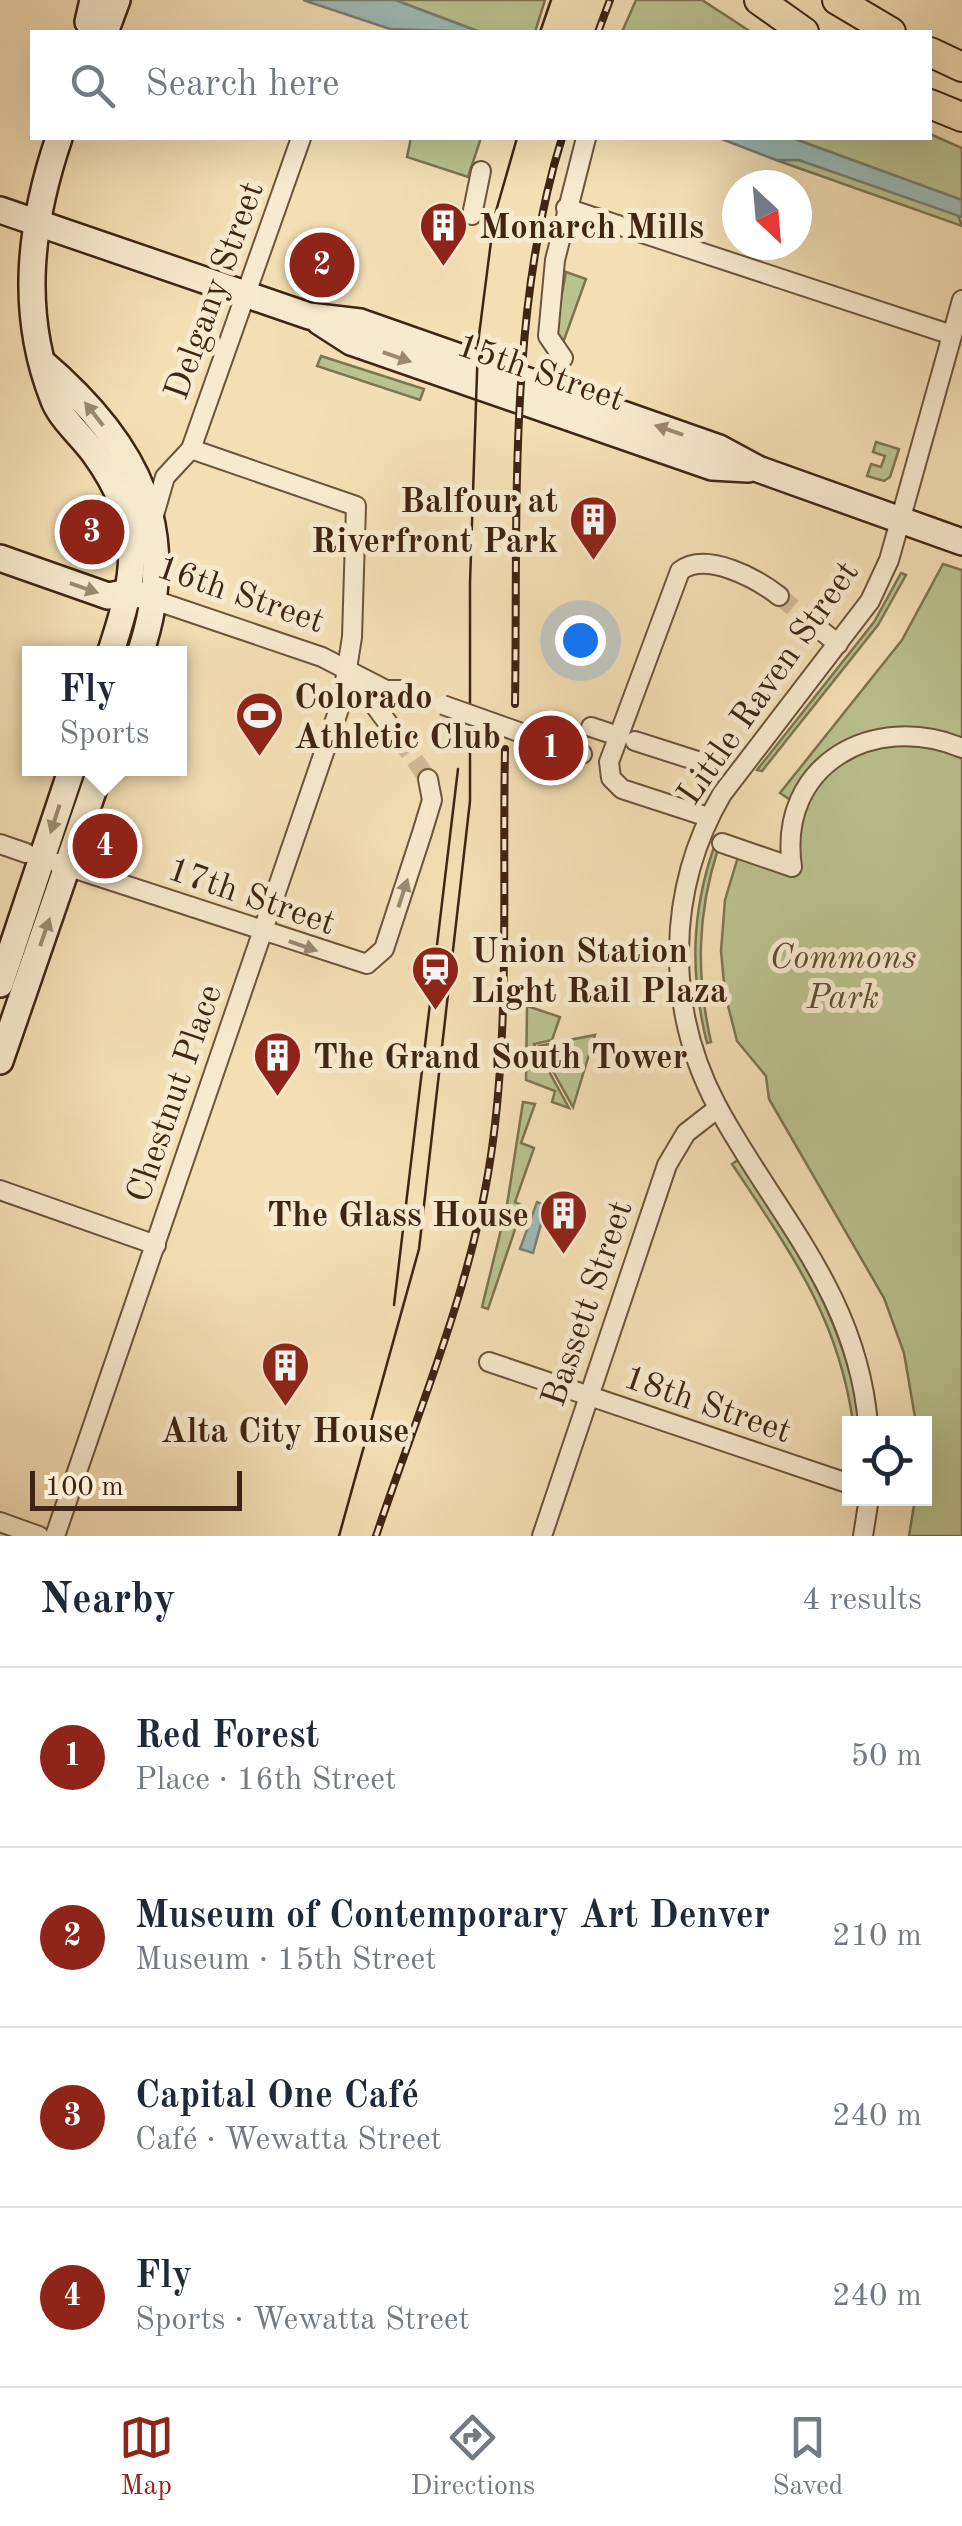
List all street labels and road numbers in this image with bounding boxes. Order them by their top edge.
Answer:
street label: Delgany Street [160,177,271,404]
street label: 15th Street [452,328,628,418]
street label: 16th Street [152,550,328,640]
street label: Little Raven Street [672,555,866,812]
street label: 17th Street [163,852,339,942]
street label: Chestnut Place [122,981,229,1207]
street label: Bassett Street [537,1196,640,1411]
street label: 18th Street [619,1360,795,1450]

